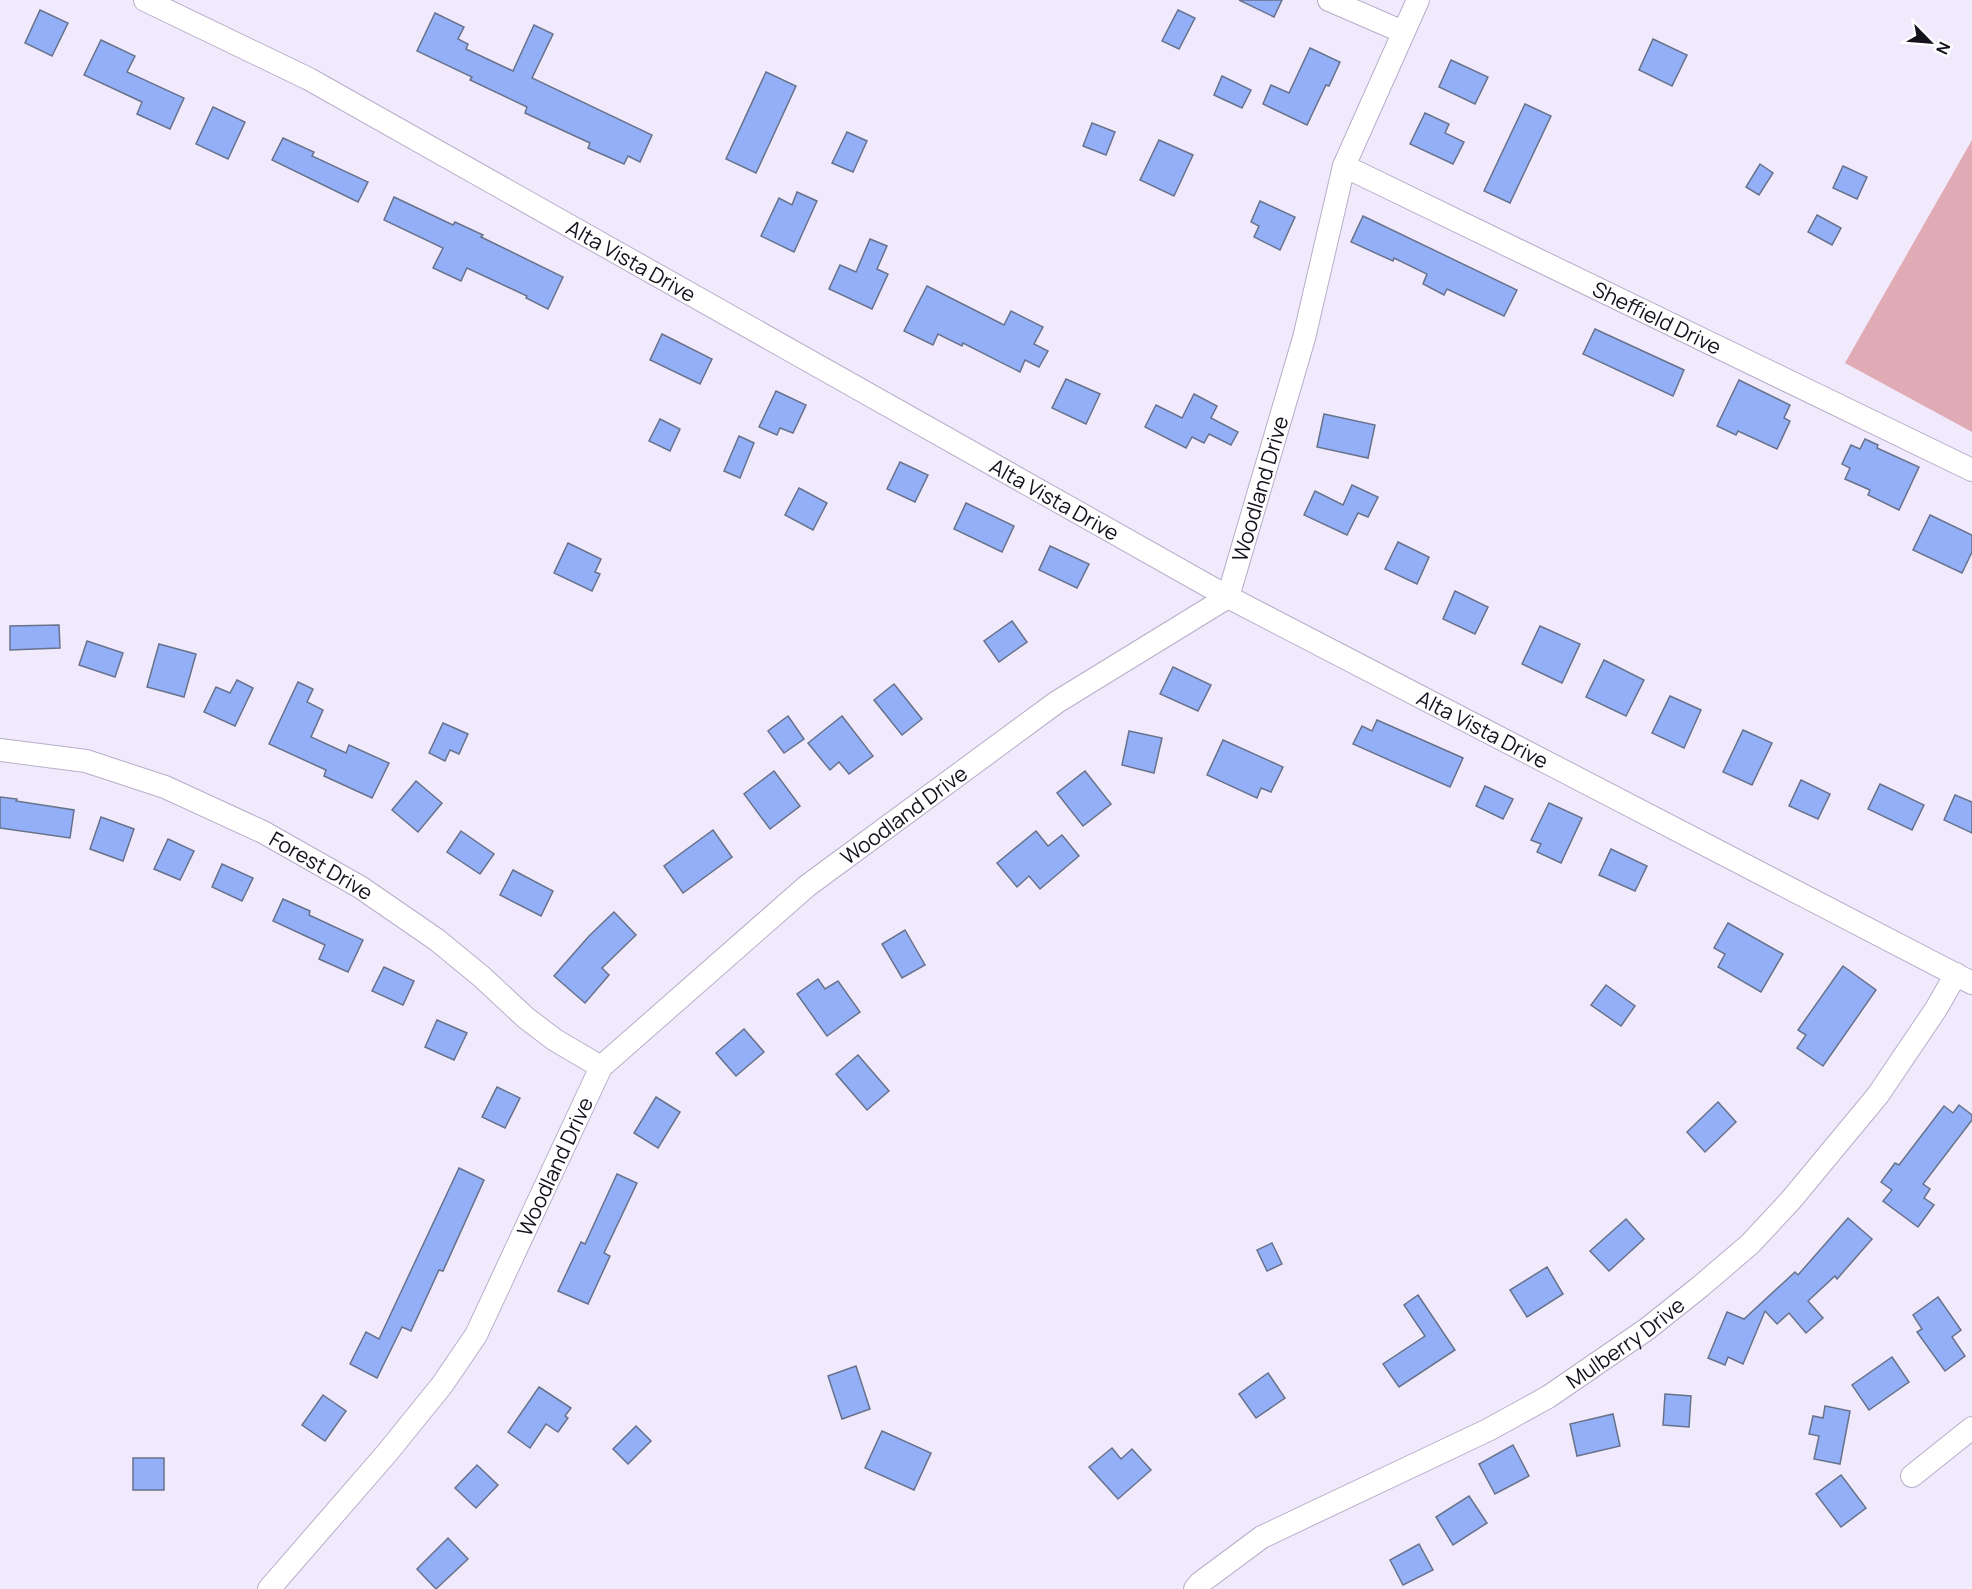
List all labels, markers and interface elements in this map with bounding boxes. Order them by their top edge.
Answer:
north arrow [1900,12,1960,72]
text: N [1931,38,1956,58]
street label: Alta Vista Drive [562,213,701,308]
street label: Sheffield Drive [1588,275,1726,361]
street label: Woodland Drive [1225,412,1294,565]
street label: Alta Vista Drive [985,452,1124,547]
street label: Alta Vista Drive [1412,684,1553,775]
street label: Woodland Drive [835,759,973,871]
street label: Forest Drive [265,825,379,906]
street label: Woodland Drive [510,1092,599,1241]
street label: Mulberry Drive [1561,1291,1690,1394]

